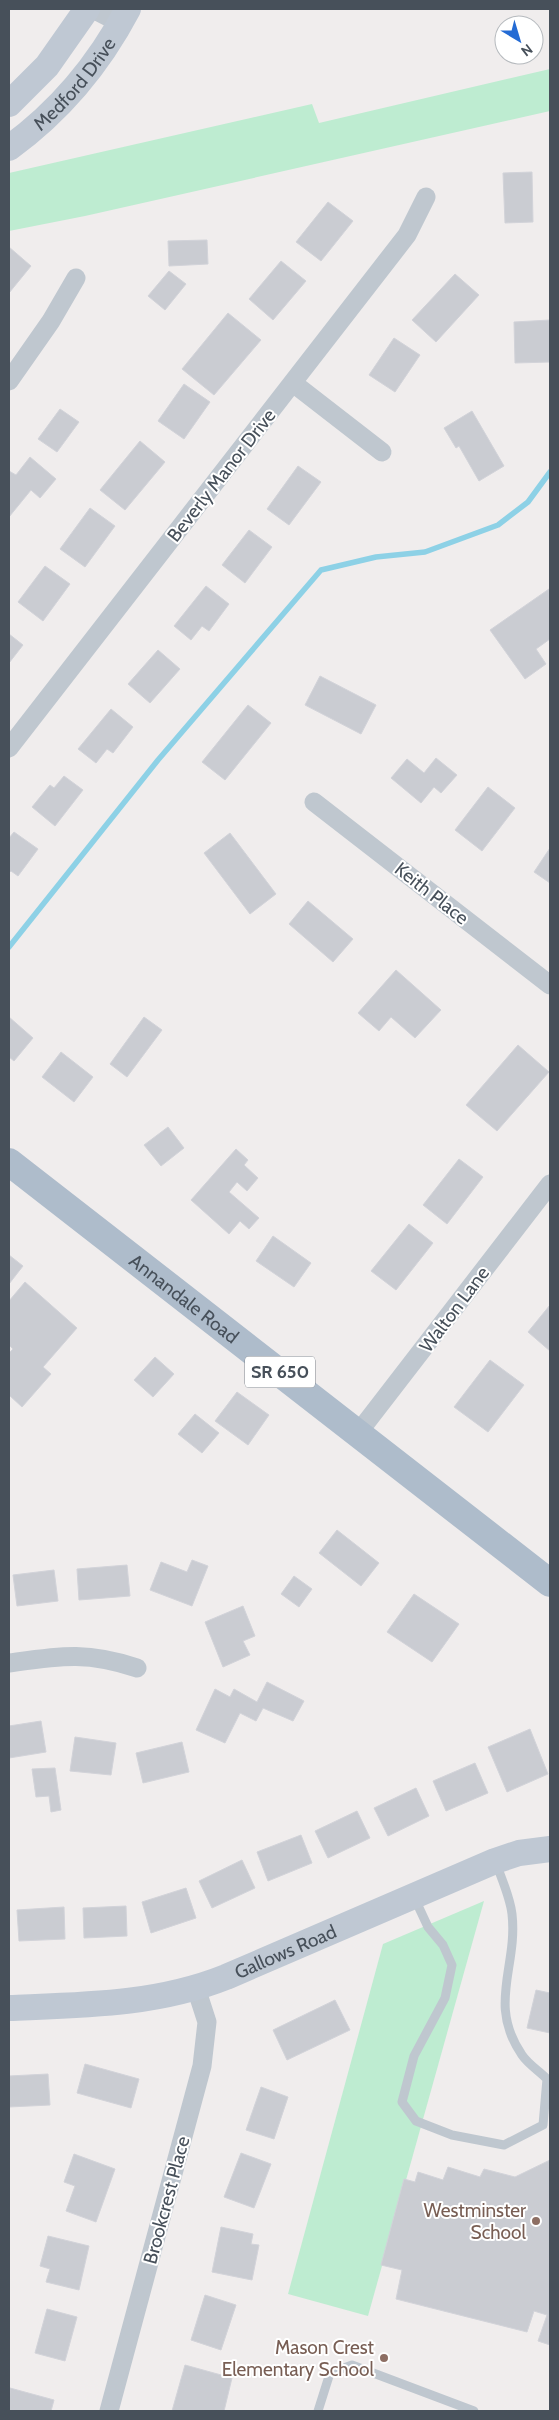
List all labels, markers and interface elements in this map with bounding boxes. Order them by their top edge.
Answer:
north arrow [494,15,544,65]
street label: Medford Drive [29,33,121,136]
text: N [518,40,536,60]
street label: Beverly Manor Drive [162,404,281,546]
street label: Keith Place [390,857,473,930]
street label: Annandale Road [125,1249,243,1348]
street label: Walton Lane [415,1262,494,1357]
road number: SR 650 [245,1356,315,1388]
street label: Gallows Road [231,1920,340,1984]
street label: Brookcrest Place [138,2134,195,2266]
place label: Westminster School [424,2199,527,2244]
marker: Westminster School [530,2215,542,2227]
place label: Mason Crest Elementary School [222,2336,375,2381]
marker: Mason Crest Elementary School [378,2352,390,2364]

